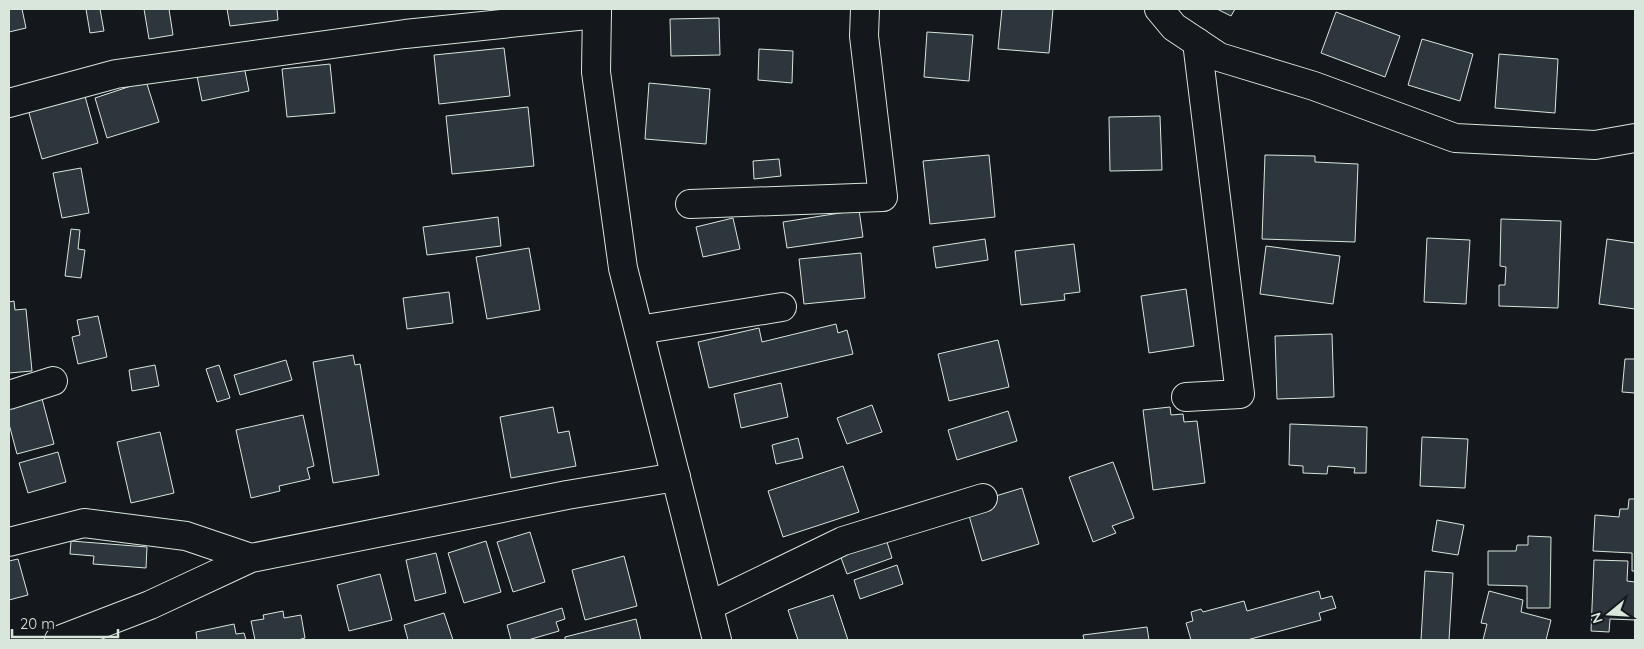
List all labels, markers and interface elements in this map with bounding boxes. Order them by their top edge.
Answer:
north arrow [1584,589,1634,639]
scale bar [12,606,119,638]
text: N [1586,610,1607,626]
text: 20 m [20,614,55,633]

